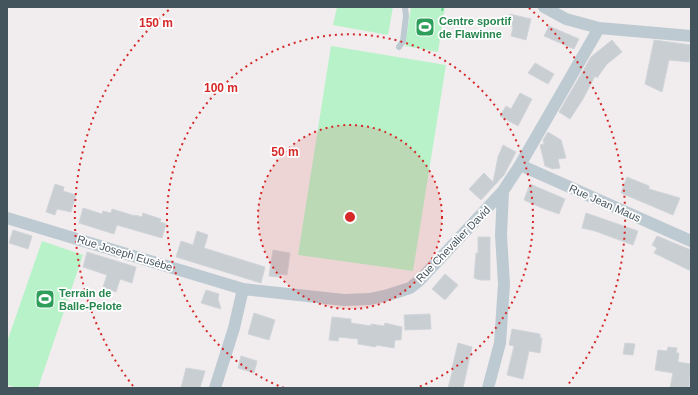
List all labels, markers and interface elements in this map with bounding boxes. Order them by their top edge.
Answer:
place label: Centre sportif de Flawinne [439,15,511,40]
text: 150 m [139,16,173,30]
sports icon: Centre sportif de Flawinne [414,16,436,38]
text: 100 m [204,81,238,95]
text: 50 m [271,145,299,159]
street label: Rue Jean Maus [567,182,643,224]
street label: Rue Chevalier David [414,204,492,284]
centre of rings [343,210,357,224]
street label: Rue Joseph Eusèbe [76,233,174,273]
place label: Terrain de Balle-Pelote [59,287,122,312]
sports icon: Terrain de Balle-Pelote [34,288,56,310]

